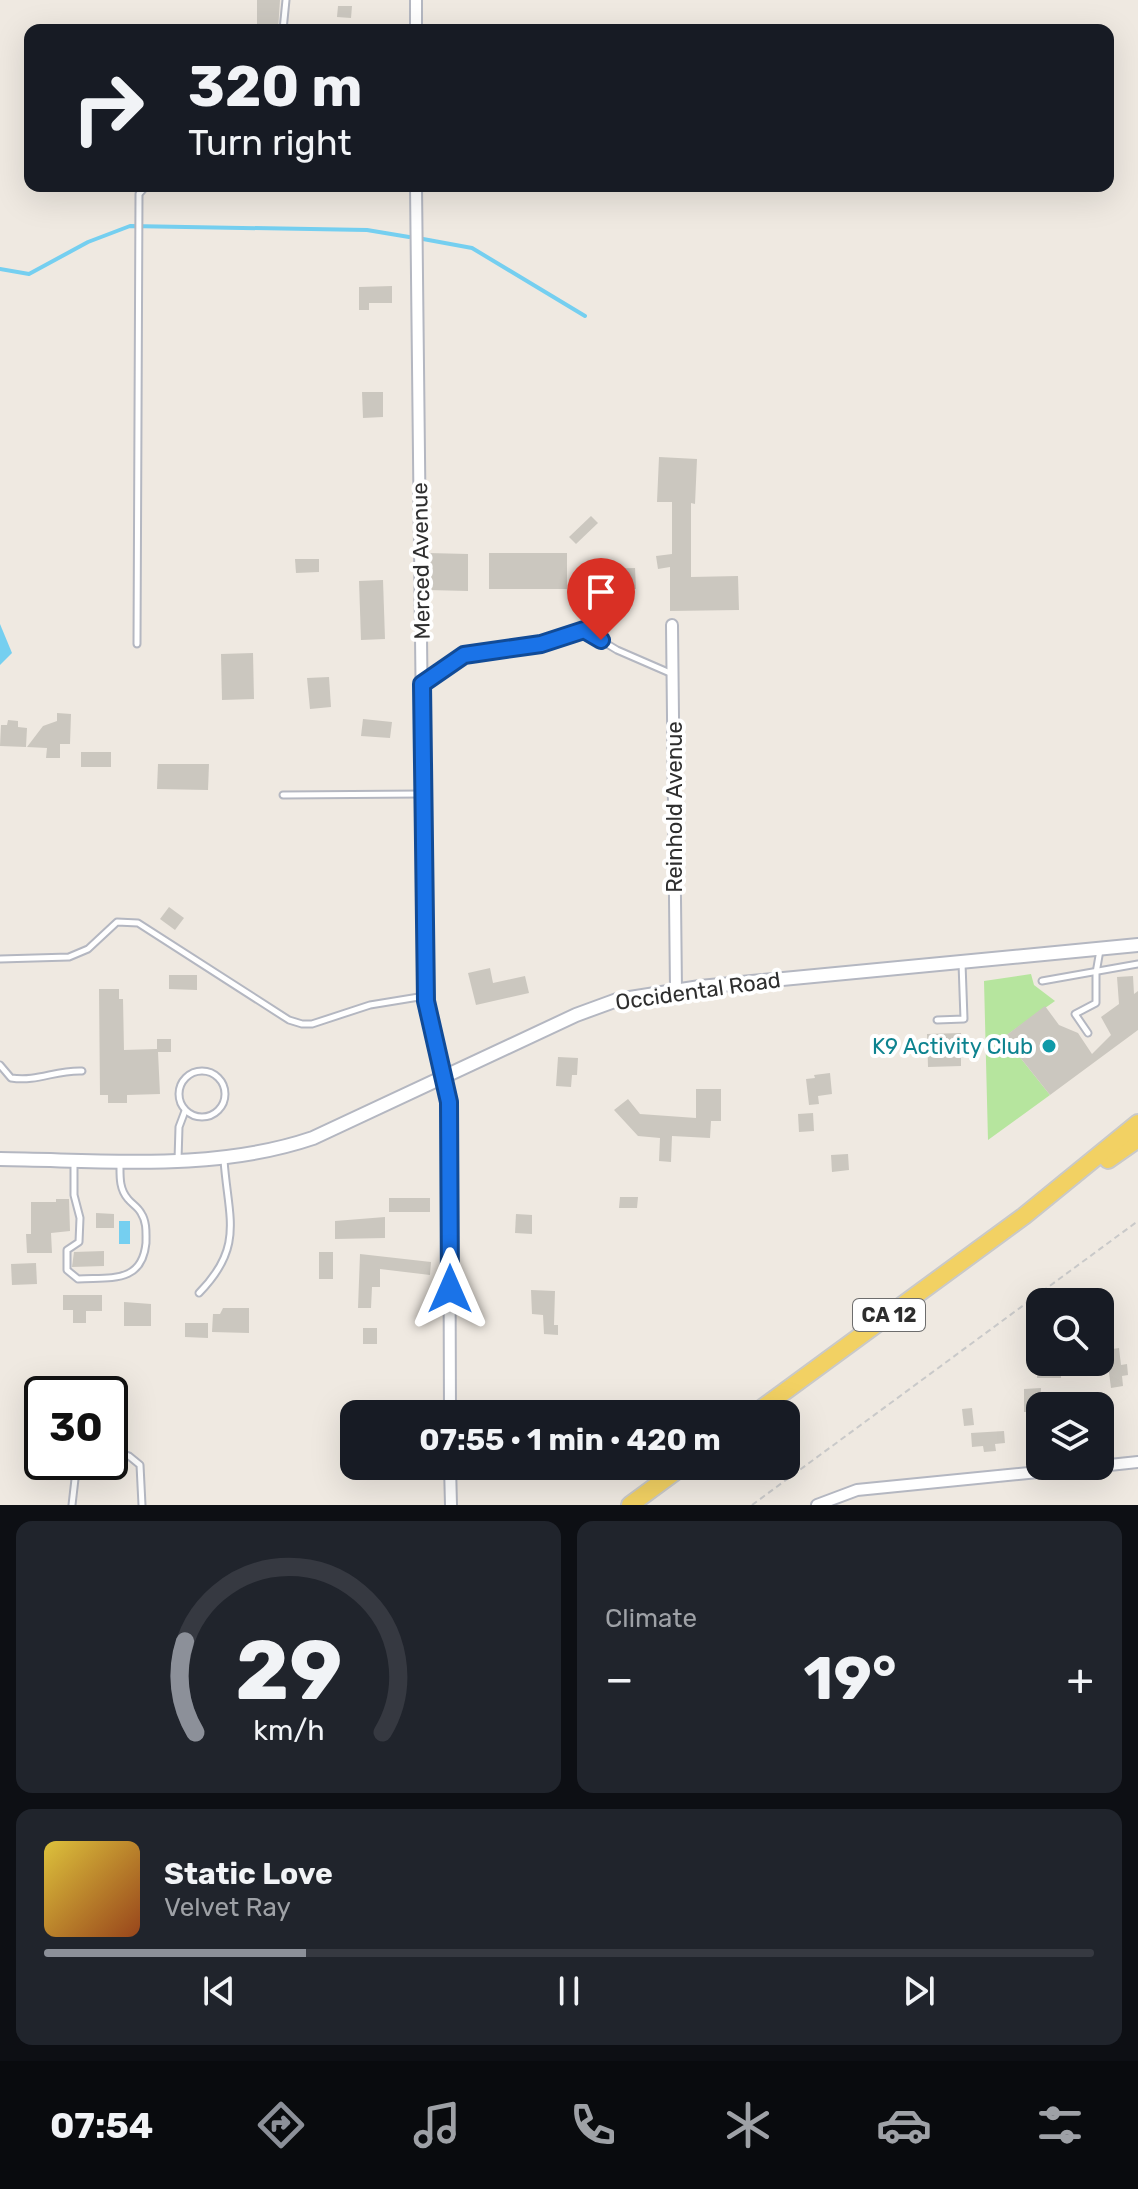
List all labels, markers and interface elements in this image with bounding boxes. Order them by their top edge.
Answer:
text: 320 m [188,54,363,120]
icon: right [56,56,160,160]
text: Turn right [188,121,352,164]
street label: Merced Avenue [406,482,436,640]
pin [567,558,635,640]
icon: arrive [579,570,623,614]
street label: Reinhold Avenue [661,721,688,893]
street label: Occidental Road [614,966,782,1016]
place label: K9 Activity Club [872,1033,1033,1060]
marker: K9 Activity Club [1040,1037,1058,1055]
position arrow [408,1247,492,1331]
map controls [1026,1288,1114,1480]
button: search [1026,1288,1114,1376]
road number: CA 12 [853,1299,925,1331]
speed limit sign: 30 [24,1376,128,1480]
button: layers [1026,1392,1114,1480]
text: 07:55 · 1 min · 420 m [419,1422,721,1458]
text: Climate [605,1603,697,1634]
text: 29 [235,1621,342,1720]
text: 19° [804,1643,897,1714]
text: − [605,1653,634,1705]
text: + [1067,1653,1094,1705]
text: km/h [253,1713,324,1747]
text: Static Love [164,1856,333,1892]
text: Velvet Ray [164,1892,291,1923]
icon: previous [197,1969,241,2013]
icon: pause [547,1969,591,2013]
icon: next [897,1969,941,2013]
icon: directions [253,2097,309,2153]
icon: music [409,2097,465,2153]
icon: phone [565,2097,621,2153]
icon: climate [720,2097,776,2153]
icon: car [876,2097,932,2153]
icon: filters [1032,2097,1088,2153]
text: 07:54 [50,2104,153,2147]

